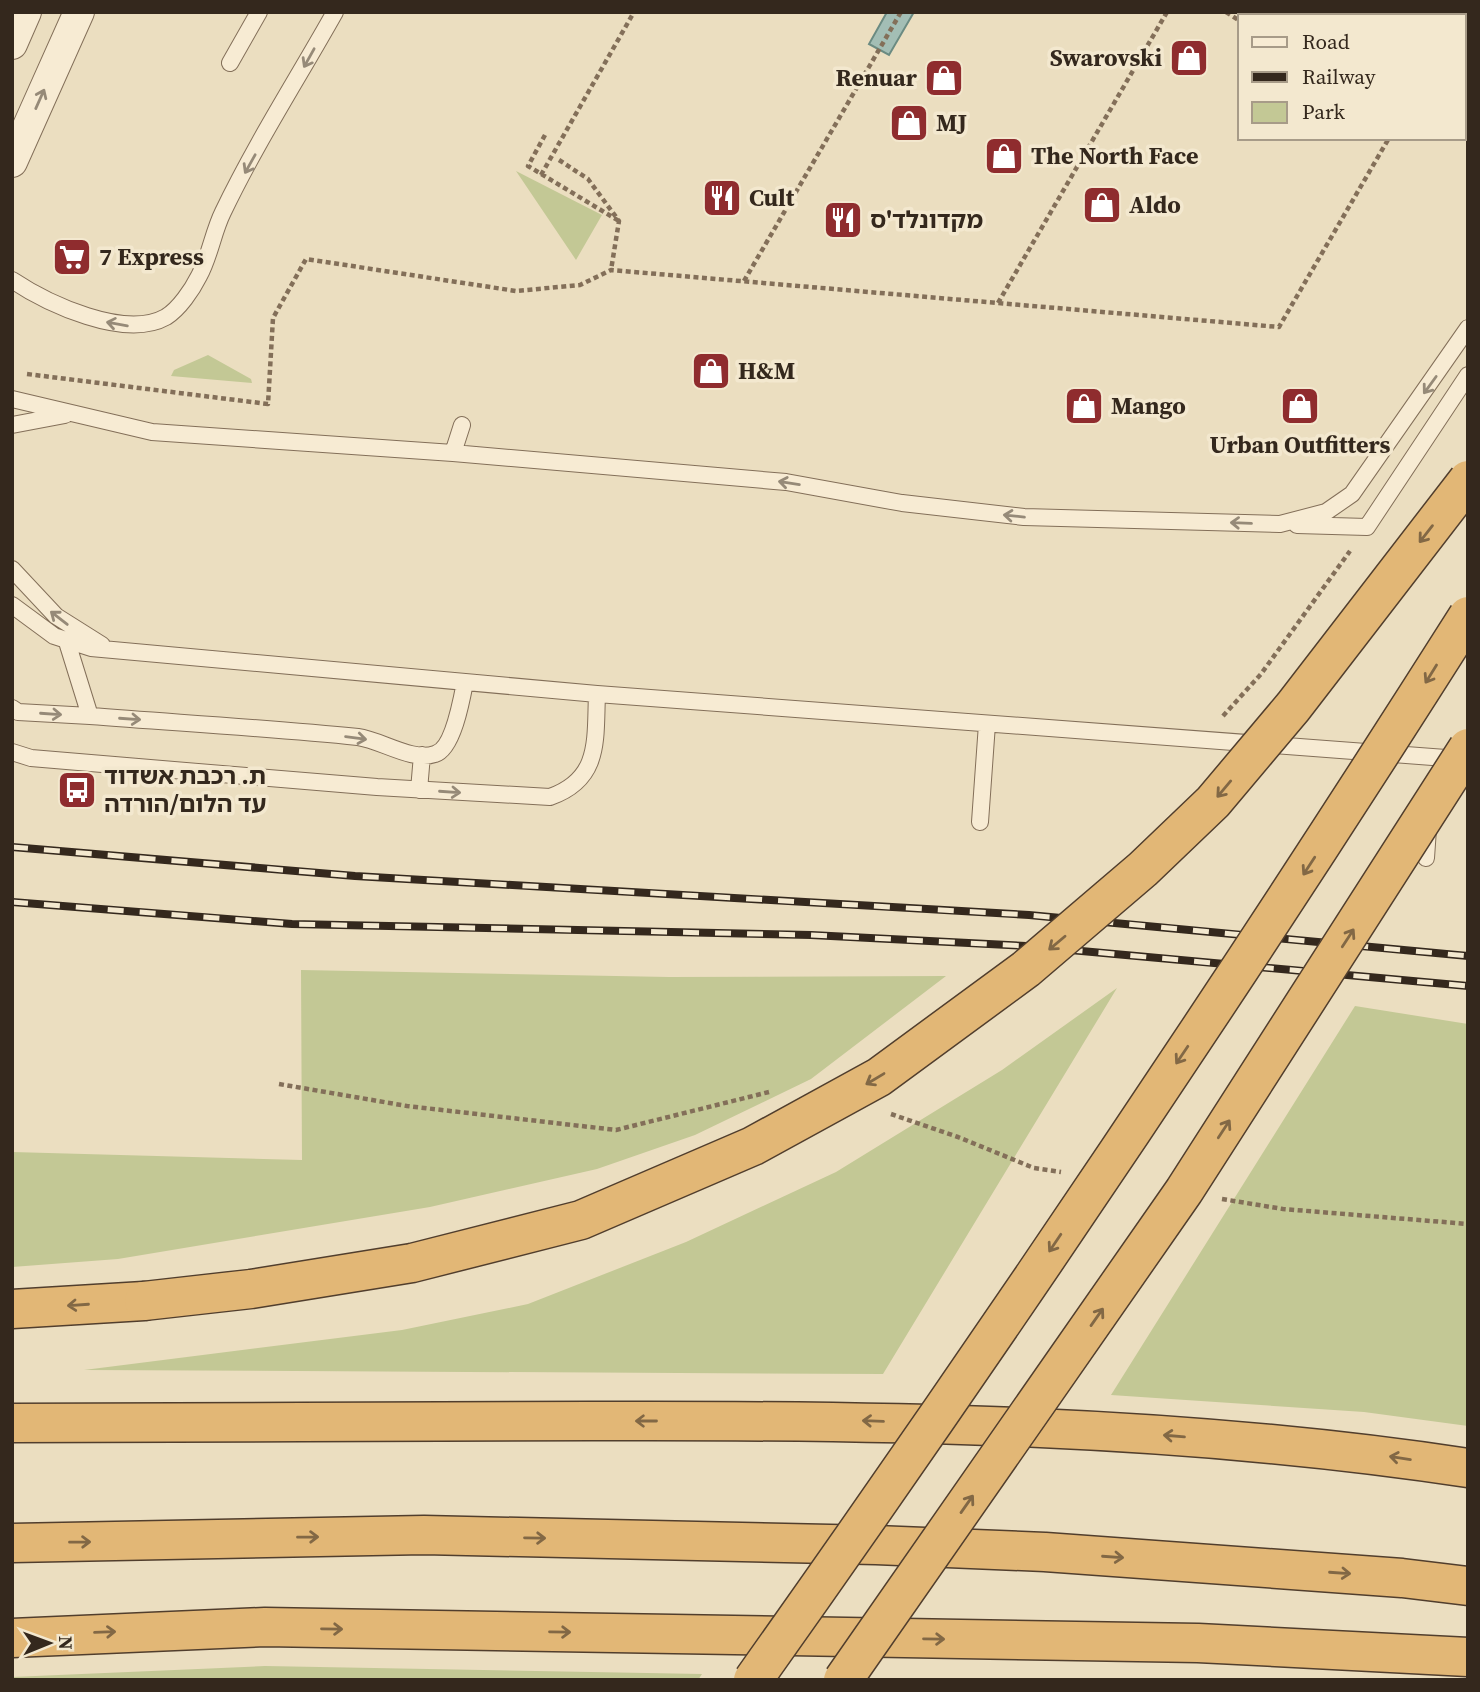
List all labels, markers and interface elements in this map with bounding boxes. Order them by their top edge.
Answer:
legend [1238,14,1466,140]
text: Road [1302,27,1350,56]
shop icon: Swarovski [1168,37,1210,79]
place label: Swarovski [1050,41,1162,74]
one-way arrow [302,48,316,68]
shop icon: Renuar [923,57,965,99]
place label: Renuar [835,61,918,94]
text: Railway [1302,62,1376,91]
one-way arrow [34,89,47,110]
text: Park [1302,97,1346,126]
shop icon: MJ [888,102,930,144]
place label: MJ [936,106,967,139]
shop icon: The North Face [983,135,1025,177]
place label: The North Face [1031,139,1199,172]
one-way arrow [243,153,256,174]
restaurant icon: Cult [701,177,743,219]
place label: Cult [749,181,795,214]
shop icon: Aldo [1081,184,1123,226]
place label: Aldo [1129,188,1181,221]
restaurant icon: מקדונלד'ס [822,199,864,241]
place label: מקדונלד'ס [870,203,983,236]
supermarket icon: 7 Express [51,236,93,278]
place label: 7 Express [99,240,204,273]
one-way arrow [106,317,129,330]
shop icon: H&M [690,350,732,392]
place label: H&M [738,354,795,387]
one-way arrow [1423,375,1437,394]
shop icon: Mango [1063,385,1105,427]
shop icon: Urban Outfitters [1279,385,1321,427]
place label: Mango [1111,389,1186,422]
place label: Urban Outfitters [1210,428,1391,461]
one-way arrow [778,476,801,489]
one-way arrow [1003,509,1026,522]
one-way arrow [1230,517,1253,530]
one-way arrow [1419,524,1434,543]
one-way arrow [50,610,68,626]
one-way arrow [1424,664,1439,683]
one-way arrow [39,708,61,721]
one-way arrow [118,713,141,726]
one-way arrow [345,731,367,744]
place label: ת. רכבת אשדוד עד הלום/הורדה [104,759,267,820]
bus stop icon: ת. רכבת אשדוד עד הלום/הורדה [56,769,98,811]
one-way arrow [1216,780,1232,798]
one-way arrow [439,786,461,799]
one-way arrow [1302,856,1316,876]
one-way arrow [1341,928,1355,948]
one-way arrow [1048,935,1066,951]
one-way arrow [1175,1045,1189,1064]
one-way arrow [865,1072,885,1086]
one-way arrow [1217,1120,1232,1139]
one-way arrow [1048,1233,1062,1252]
one-way arrow [67,1299,90,1312]
one-way arrow [1090,1308,1104,1327]
one-way arrow [635,1414,658,1428]
one-way arrow [862,1414,885,1427]
one-way arrow [1163,1429,1186,1442]
one-way arrow [1389,1451,1412,1464]
one-way arrow [960,1495,974,1514]
one-way arrow [296,1531,319,1544]
one-way arrow [524,1531,547,1545]
one-way arrow [69,1535,92,1549]
one-way arrow [1101,1550,1124,1563]
one-way arrow [1328,1567,1351,1580]
north arrow [14,1608,84,1678]
one-way arrow [320,1622,343,1635]
one-way arrow [93,1626,116,1639]
one-way arrow [548,1626,571,1639]
one-way arrow [922,1632,945,1645]
text: N [53,1636,79,1650]

